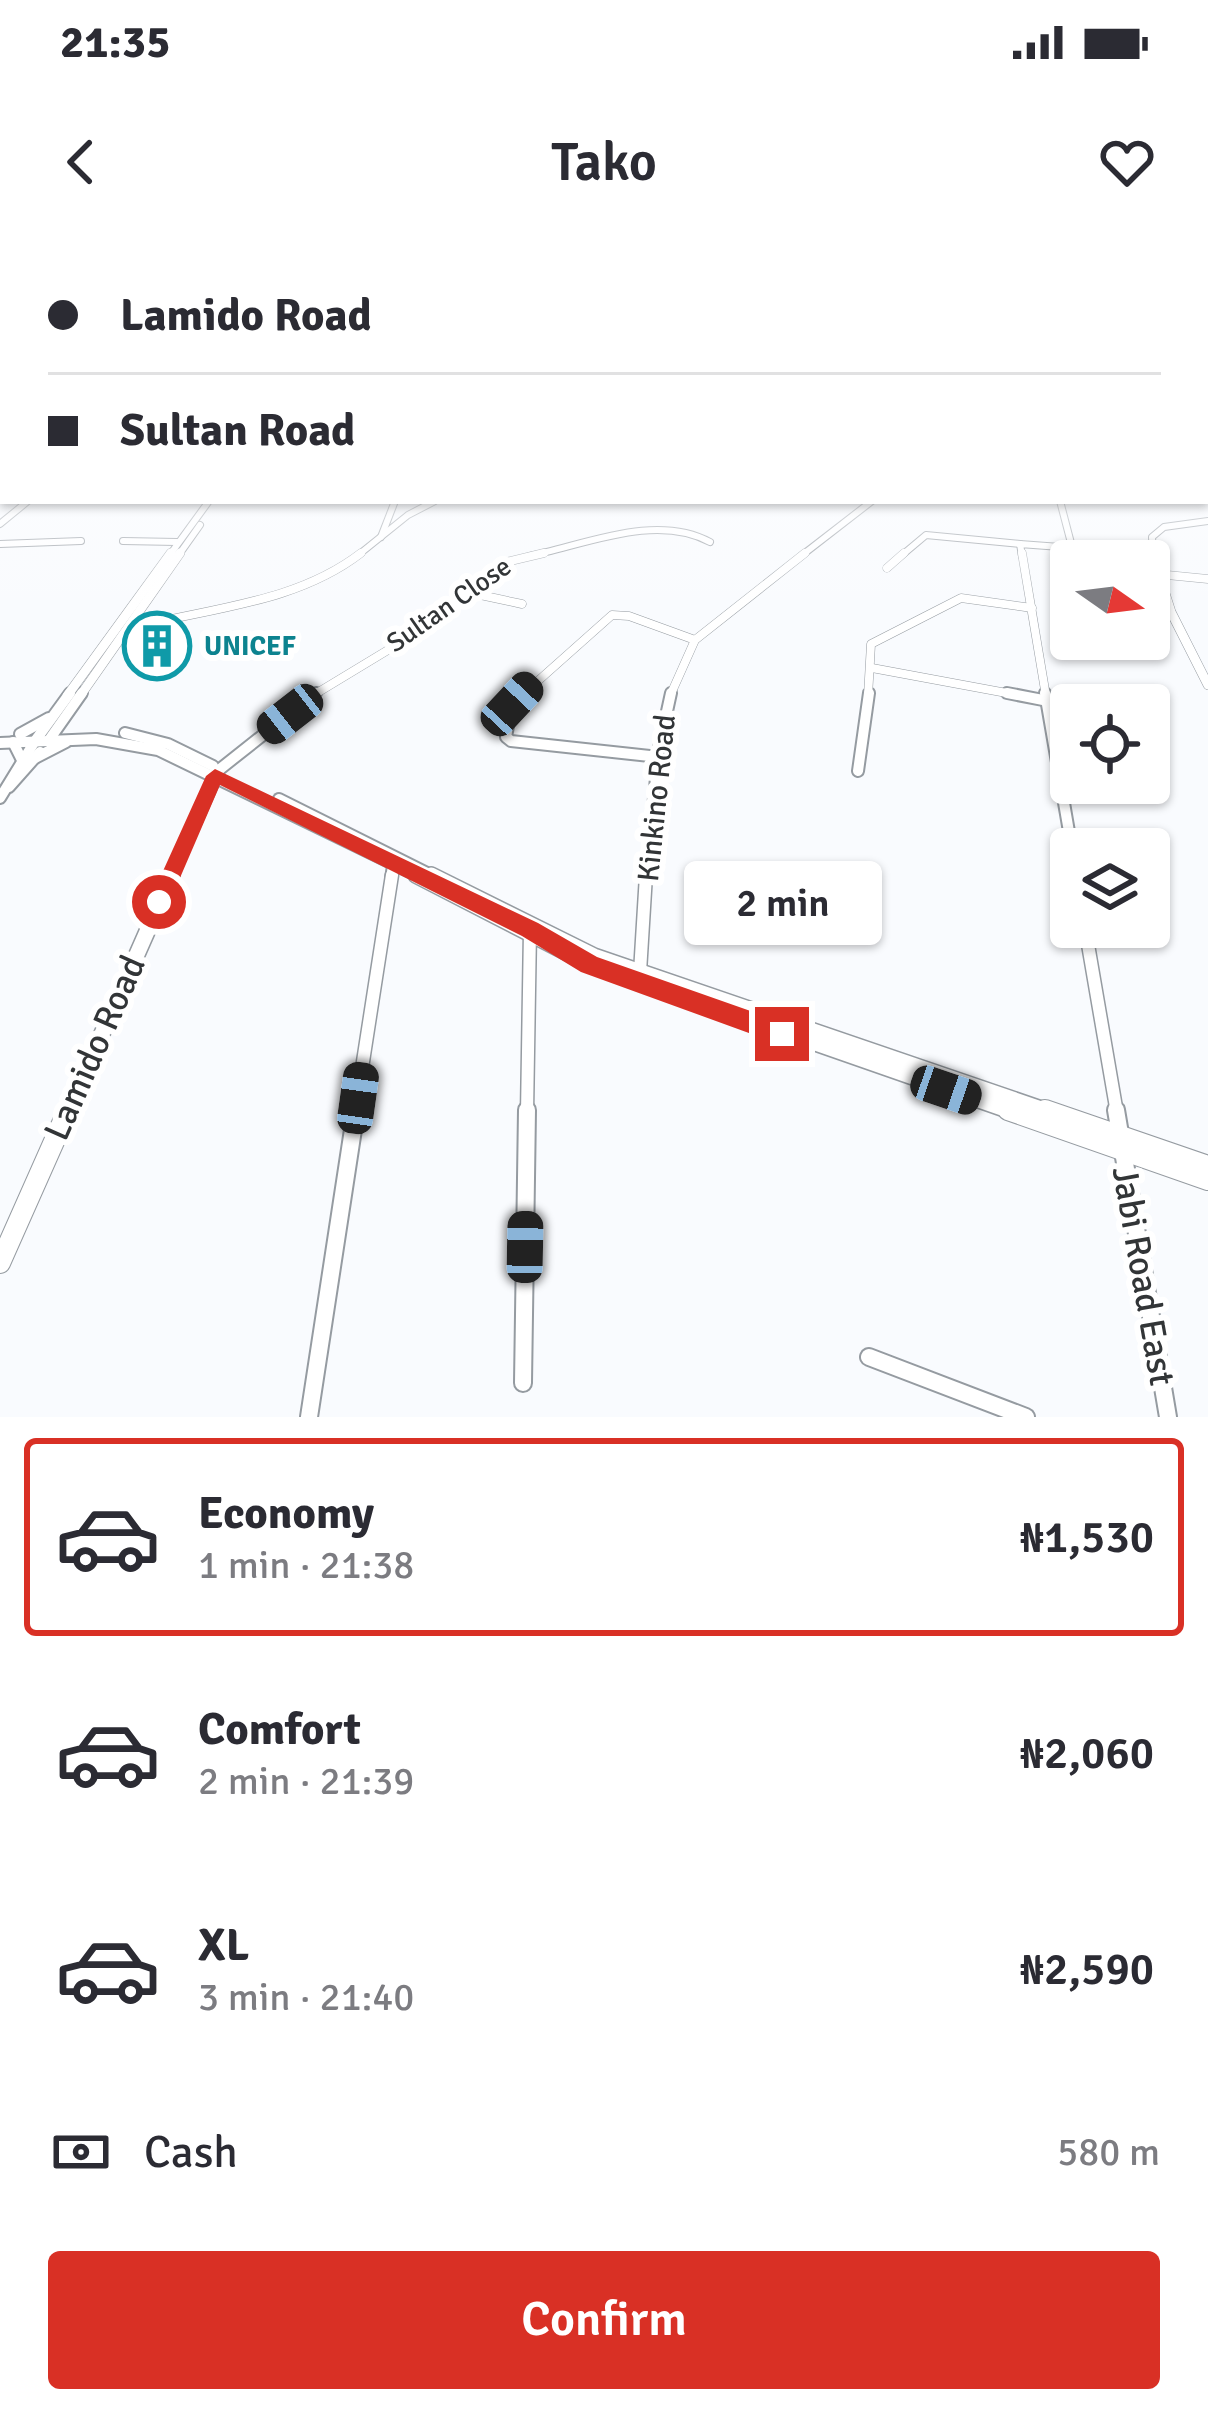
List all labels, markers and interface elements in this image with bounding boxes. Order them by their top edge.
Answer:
text: 21:35 [60,15,170,70]
icon: back [48,129,114,195]
text: Tako [551,129,657,196]
icon: heart [1094,129,1160,195]
text: Lamido Road [120,288,372,343]
text: Sultan Road [120,403,355,458]
north arrow [1050,540,1170,660]
map controls [1050,540,1170,948]
street label: Sultan Close [380,550,518,660]
building icon: UNICEF [122,611,192,681]
place label: UNICEF [204,630,296,663]
car [474,665,550,743]
car [251,678,329,750]
button: locate [1050,684,1170,804]
street label: Kinkino Road [630,712,684,884]
button: layers [1050,828,1170,948]
callout: 2 min [683,860,881,944]
route start [132,875,186,929]
text: 2 min [736,879,830,927]
street label: Lamido Road [34,948,156,1148]
route end [755,1007,809,1061]
car [335,1060,381,1136]
car [906,1061,986,1119]
street label: Jabi Road East [1102,1163,1184,1389]
car [506,1211,544,1283]
icon: car [54,1483,162,1591]
text: Economy [198,1486,374,1541]
text: ₦1,530 [1020,1510,1154,1565]
text: 1 min · 21:38 [198,1541,414,1589]
icon: car [54,1699,162,1807]
text: Comfort [198,1702,361,1757]
text: ₦2,060 [1020,1726,1154,1781]
text: 2 min · 21:39 [198,1757,414,1805]
icon: car [54,1915,162,2023]
text: XL [198,1918,249,1973]
text: ₦2,590 [1020,1942,1154,1997]
text: 3 min · 21:40 [198,1973,414,2021]
icon: cash [48,2119,114,2185]
text: Cash [144,2125,238,2180]
text: 580 m [1057,2128,1160,2176]
button: Confirm [48,2251,1160,2389]

